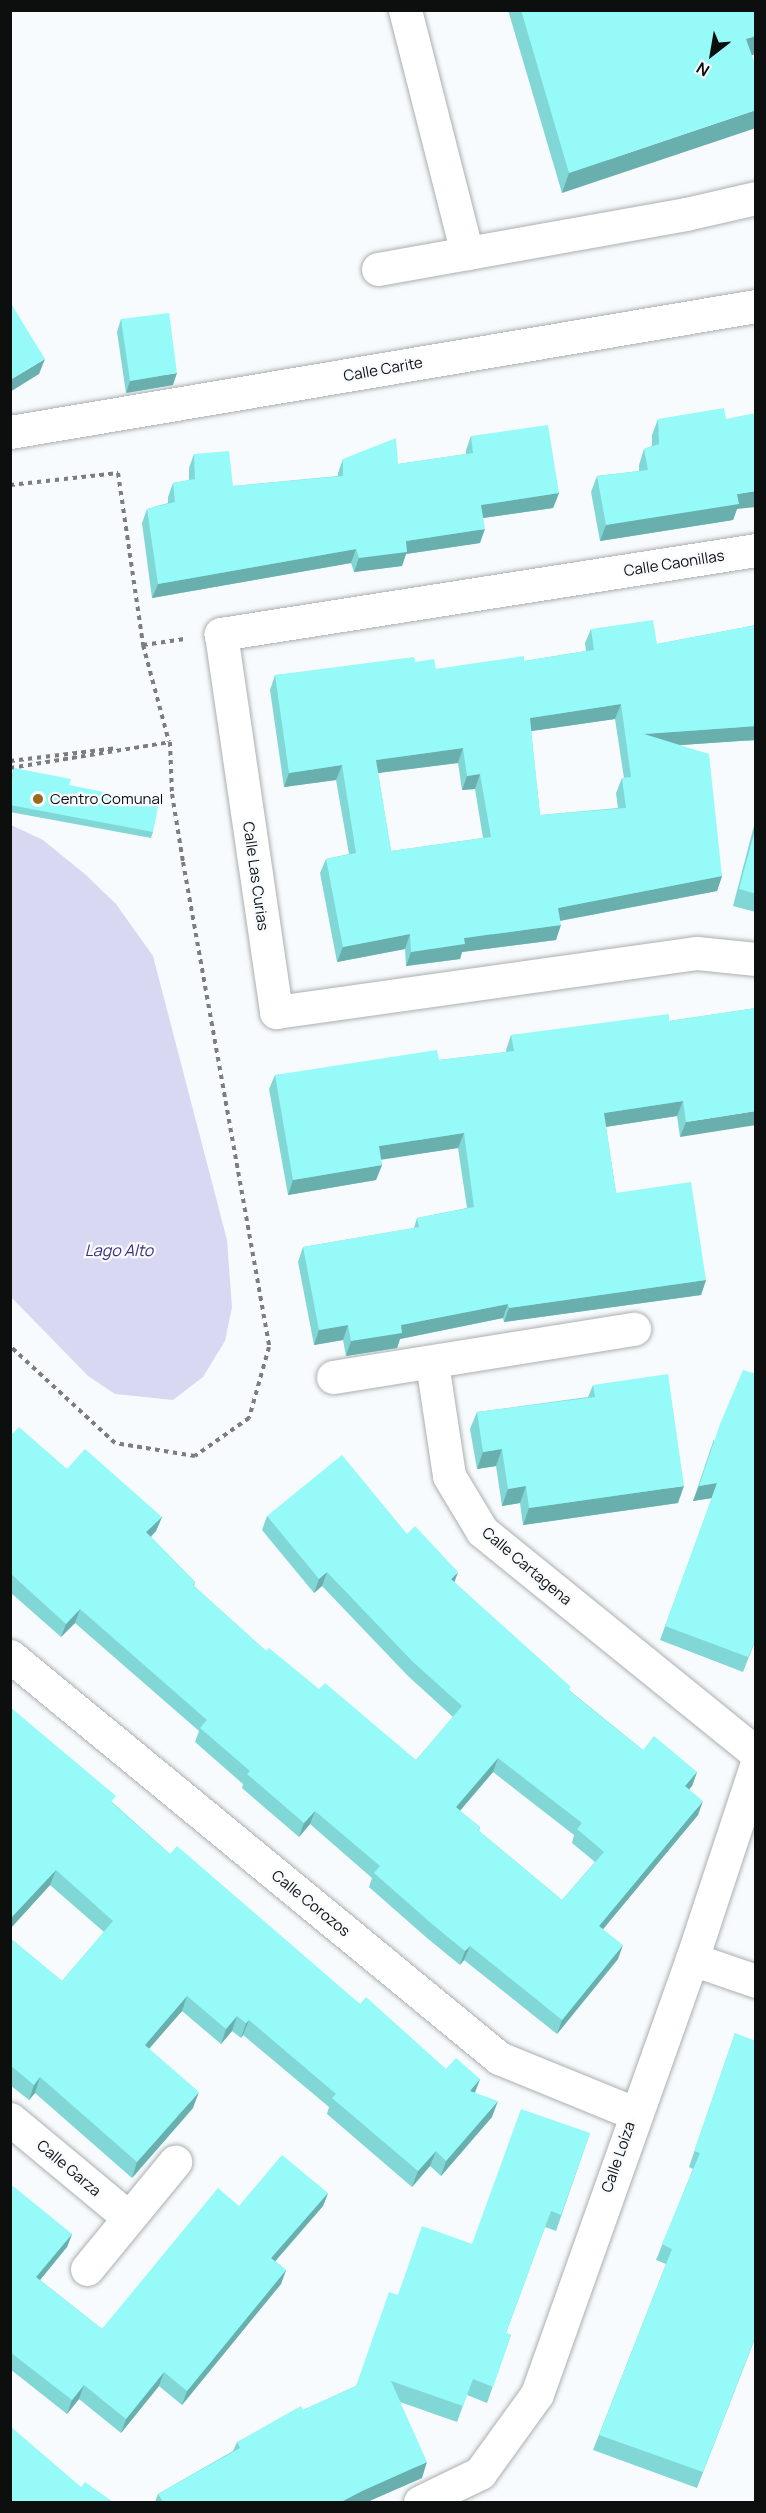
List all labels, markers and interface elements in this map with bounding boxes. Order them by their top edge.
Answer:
north arrow [682,24,742,84]
text: N [692,57,713,82]
street label: Calle Carite [342,353,424,385]
street label: Calle Caonillas [623,546,725,580]
place label: Centro Comunal [50,790,163,808]
marker: Centro Comunal [31,792,45,806]
street label: Calle Las Curias [239,821,273,931]
water label: Lago Alto [85,1240,153,1260]
street label: Calle Cartagena [479,1523,575,1609]
street label: Calle Corozos [268,1866,354,1940]
street label: Calle Loíza [597,2119,639,2195]
street label: Calle Garza [33,2136,105,2200]

